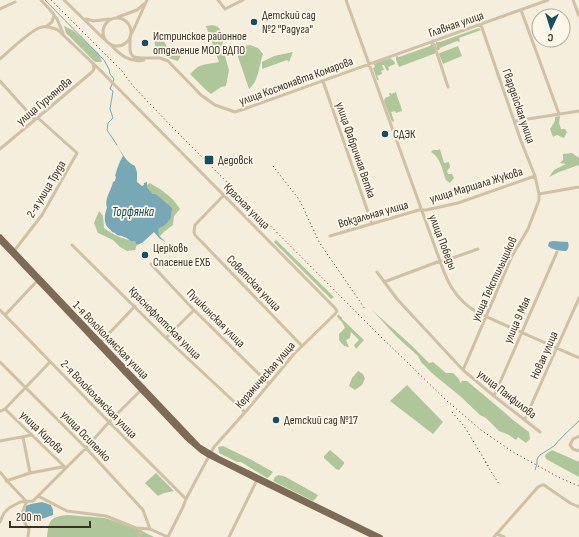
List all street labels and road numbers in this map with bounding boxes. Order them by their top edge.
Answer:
street label: Главная улица [427,8,486,41]
street label: улица Космонавта Комарова [237,54,356,109]
street label: Гвардейская улица [499,67,538,146]
street label: улица Гурьянова [14,74,75,129]
street label: улица Фабричная Ветка [332,100,379,200]
street label: 2-я улица Труда [23,158,70,221]
street label: улица Маршала Жукова [428,164,525,207]
street label: Красная улица [220,180,273,233]
street label: Вокзальная улица [336,197,410,232]
street label: улица Победы [425,212,460,272]
street label: улица Текстильщиков [468,234,521,324]
street label: Советская улица [223,252,284,315]
street label: Краснофлотская улица [125,284,205,363]
street label: Пушкинская улица [183,286,248,351]
street label: улица 9 Мая [501,295,534,346]
street label: 1-я Волоколамская улица [69,298,152,383]
street label: Новая улица [527,329,562,381]
street label: Керамическая улица [232,338,299,412]
street label: 2-я Волоколамская улица [57,357,140,442]
street label: улица Панфилова [474,367,540,423]
street label: улица Кирова [17,408,67,457]
street label: улица Осипенко [58,408,114,465]

